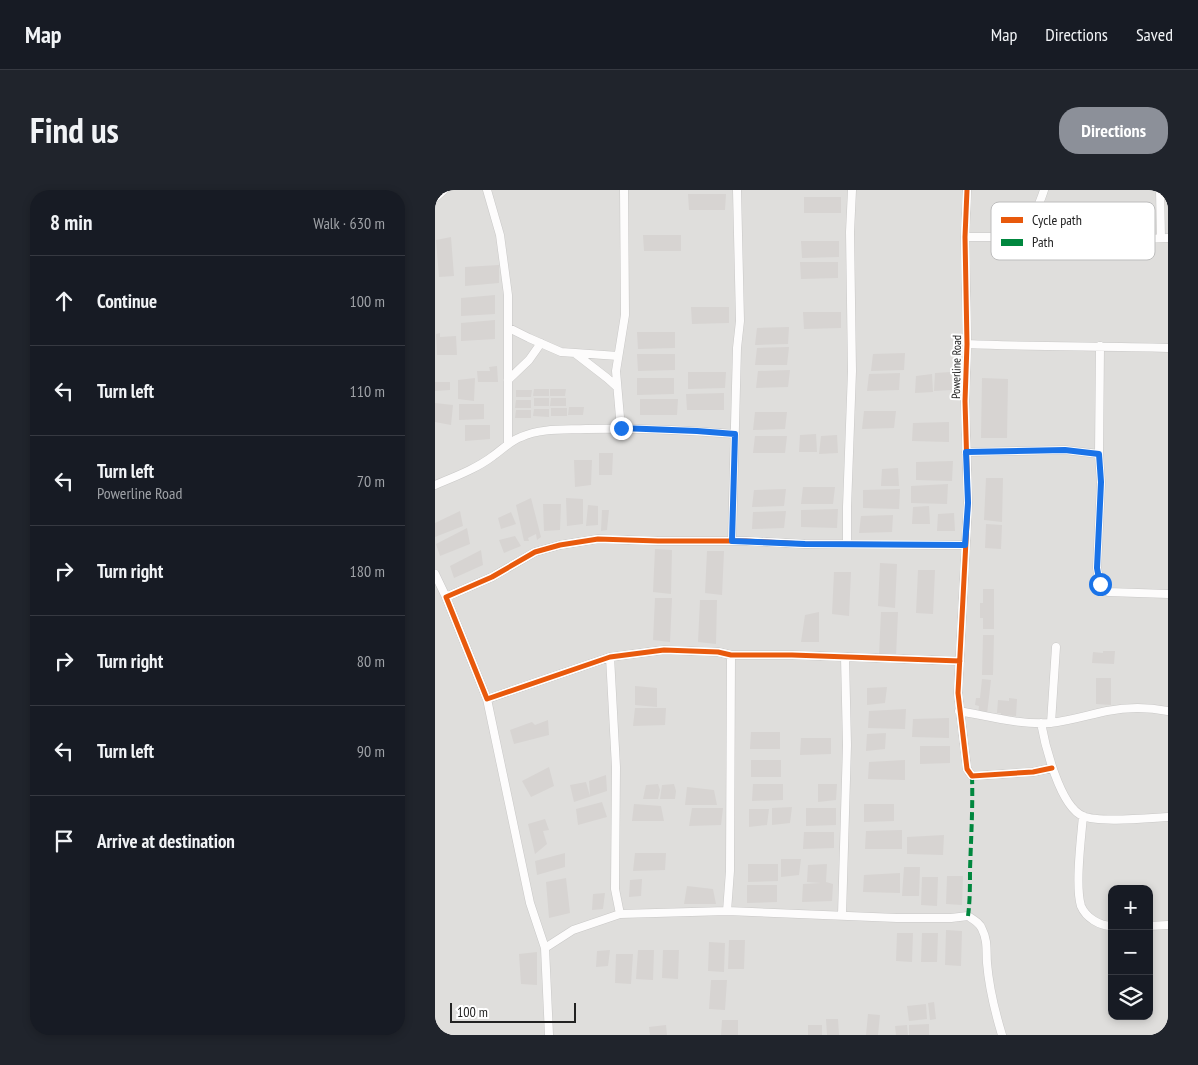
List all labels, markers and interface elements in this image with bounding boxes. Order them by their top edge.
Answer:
text: Map [25,19,62,50]
text: Map [991,23,1017,46]
text: Directions [1045,23,1108,46]
text: Saved [1136,23,1173,46]
text: Find us [30,107,119,153]
button: Directions [1059,107,1168,154]
legend [991,202,1155,260]
text: 8 min [50,209,92,236]
text: Cycle path [1032,211,1082,229]
text: Walk · 630 m [313,213,385,233]
text: Path [1032,233,1054,251]
icon: ahead [50,287,78,315]
text: Continue [97,289,157,313]
text: 100 m [350,291,385,311]
street label: Powerline Road [948,335,964,399]
icon: left [50,377,78,405]
text: Turn left [97,379,154,403]
text: 110 m [350,381,385,401]
route end [610,417,633,440]
text: Turn left [97,459,154,483]
icon: left [50,467,78,495]
text: 70 m [357,471,385,491]
text: Powerline Road [97,483,182,503]
icon: right [50,557,78,585]
text: Turn right [97,559,163,583]
text: 180 m [350,561,385,581]
route start [1089,573,1112,596]
icon: right [50,647,78,675]
text: Turn right [97,649,163,673]
text: 80 m [357,651,385,671]
icon: left [50,737,78,765]
text: Turn left [97,739,154,763]
text: 90 m [357,741,385,761]
icon: arrive [50,827,78,855]
text: Arrive at destination [97,829,235,853]
map controls [1108,885,1153,1020]
button: + [1108,885,1153,930]
button: − [1108,930,1153,975]
button: layers [1108,975,1153,1020]
scale bar [450,1000,576,1023]
text: 100 m [457,1003,488,1021]

